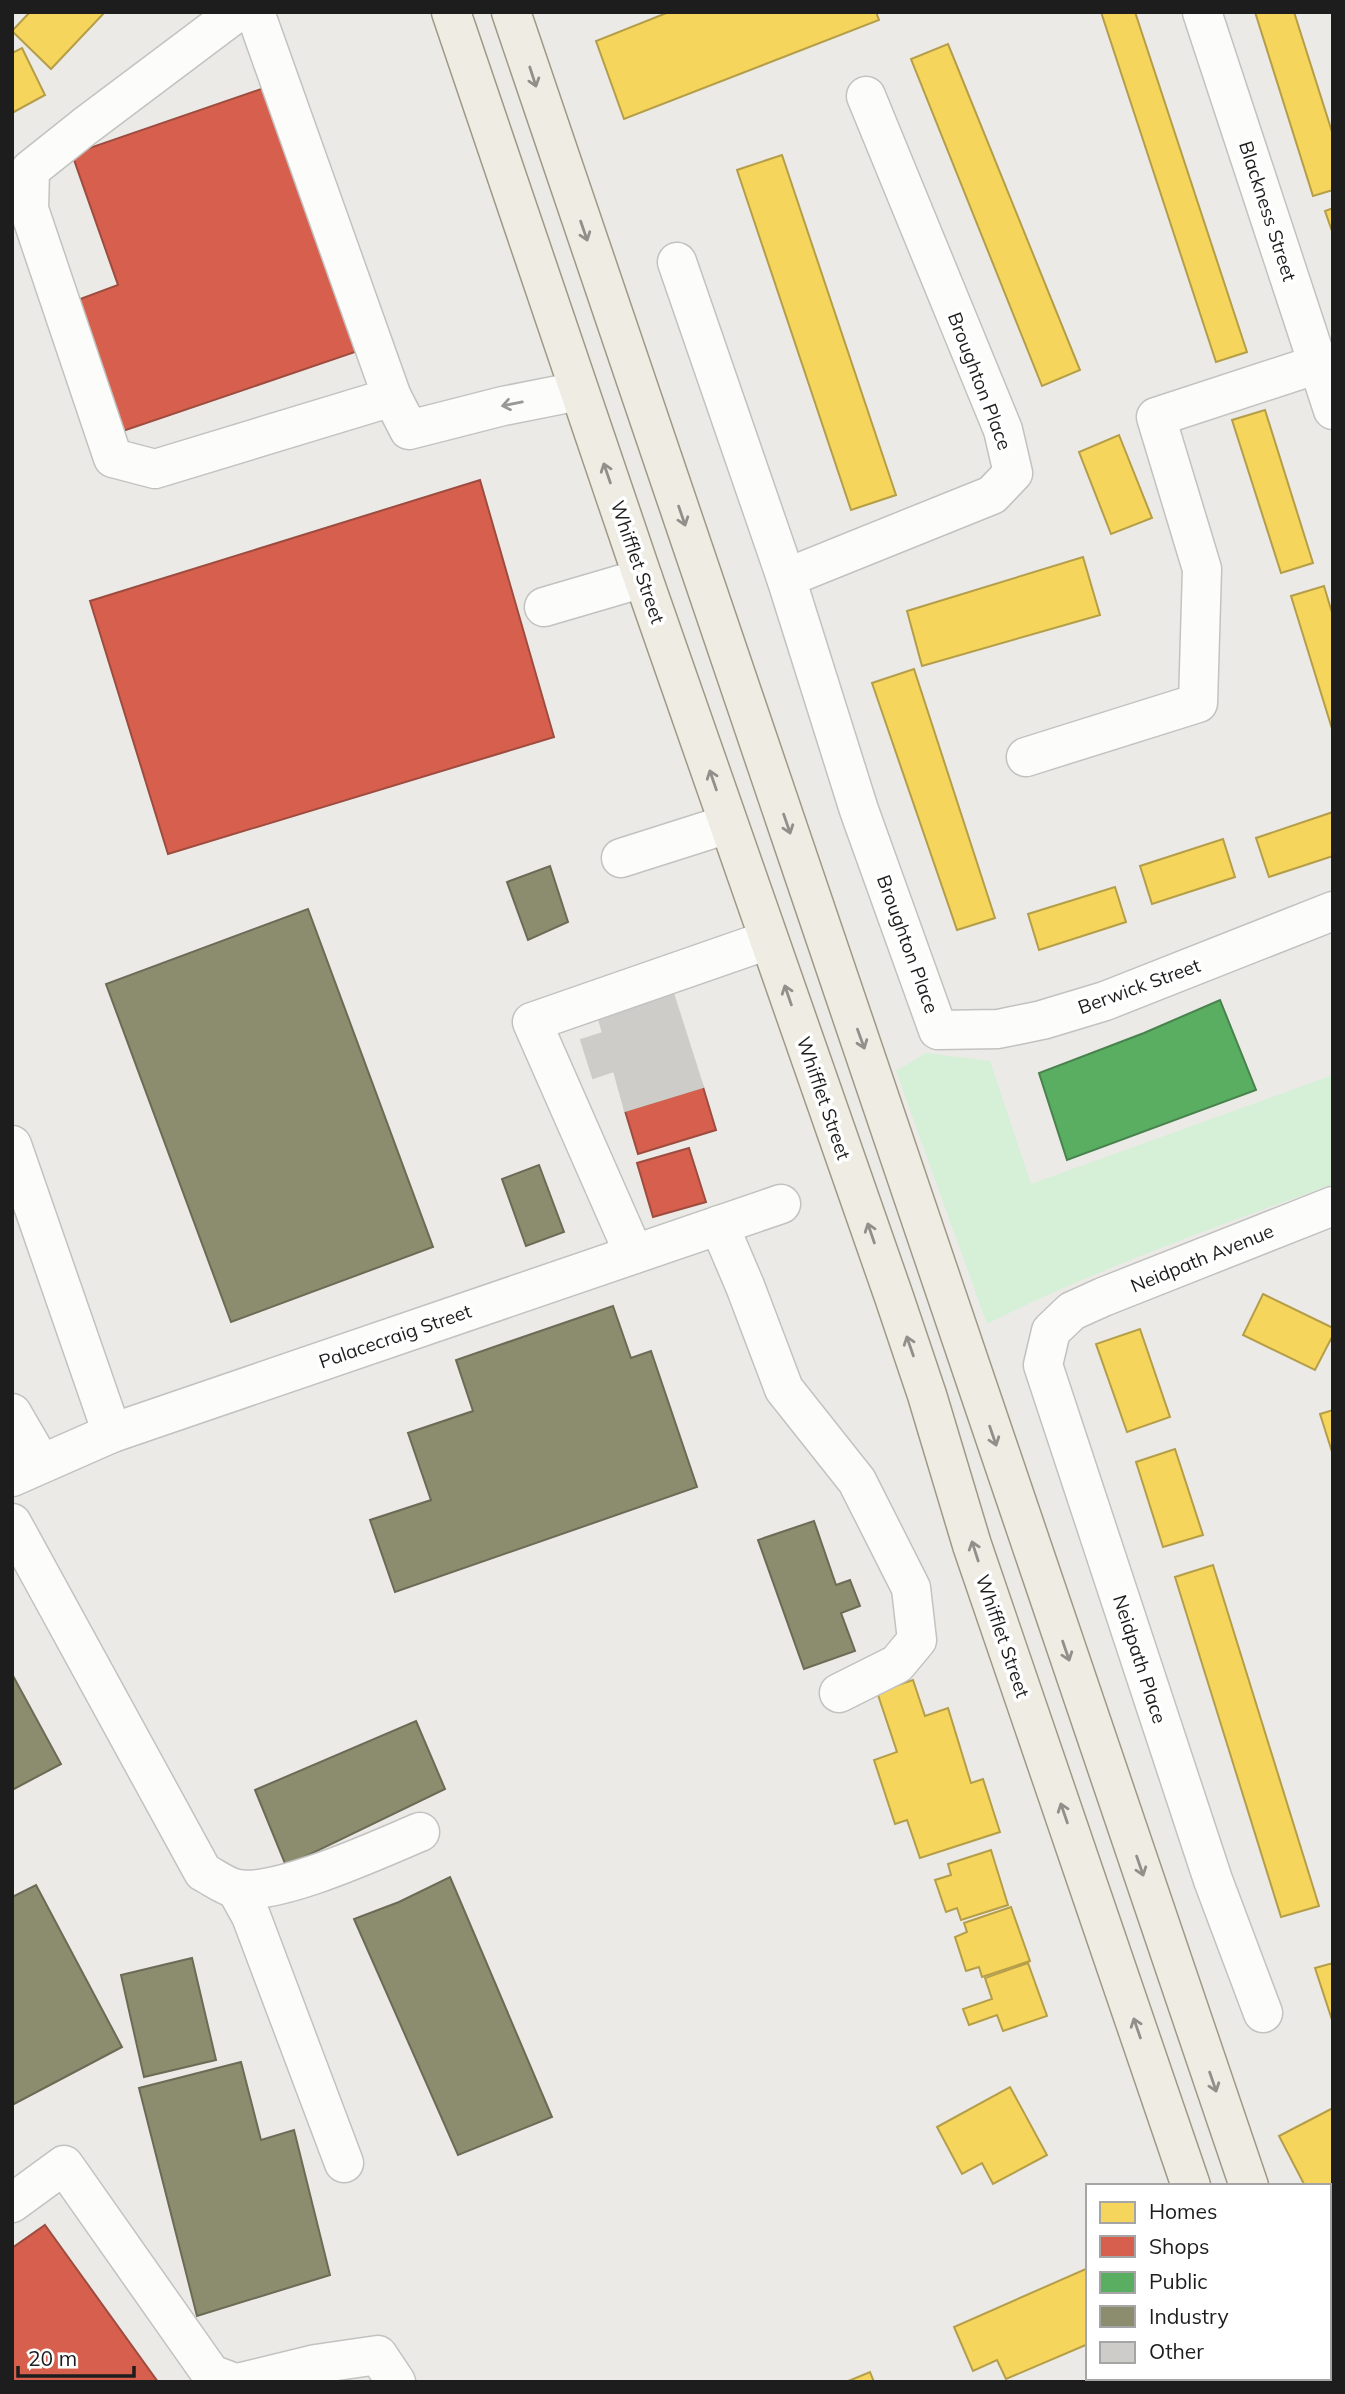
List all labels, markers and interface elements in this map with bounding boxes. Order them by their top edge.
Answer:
one-way arrow [527,66,540,88]
street label: Blackness Street [1234,138,1302,284]
one-way arrow [578,220,591,242]
street label: Broughton Place [943,309,1017,453]
one-way arrow [501,398,524,411]
one-way arrow [600,462,612,484]
street label: Whifflet Street [606,497,670,627]
one-way arrow [677,504,689,526]
one-way arrow [706,770,718,792]
one-way arrow [782,812,794,834]
street label: Broughton Place [872,872,944,1016]
street label: Berwick Street [1075,953,1204,1019]
one-way arrow [781,985,793,1007]
one-way arrow [856,1028,868,1050]
street label: Whifflet Street [792,1033,856,1163]
street label: Neidpath Avenue [1127,1218,1277,1298]
one-way arrow [864,1222,877,1244]
street label: Palacecraig Street [316,1299,475,1373]
one-way arrow [903,1336,915,1358]
one-way arrow [988,1424,1000,1446]
one-way arrow [967,1541,980,1563]
street label: Whifflet Street [971,1571,1035,1701]
street label: Neidpath Place [1108,1592,1172,1726]
one-way arrow [1060,1640,1073,1662]
one-way arrow [1057,1802,1070,1824]
one-way arrow [1135,1855,1147,1877]
one-way arrow [1130,2018,1142,2040]
one-way arrow [1208,2070,1220,2092]
legend [1086,2184,1331,2380]
text: Homes [1149,2198,1217,2224]
text: Shops [1149,2233,1209,2259]
text: Public [1149,2268,1208,2294]
text: Industry [1149,2303,1229,2329]
scale bar [18,2334,133,2378]
text: Other [1149,2338,1204,2364]
text: 20 m [28,2345,77,2371]

